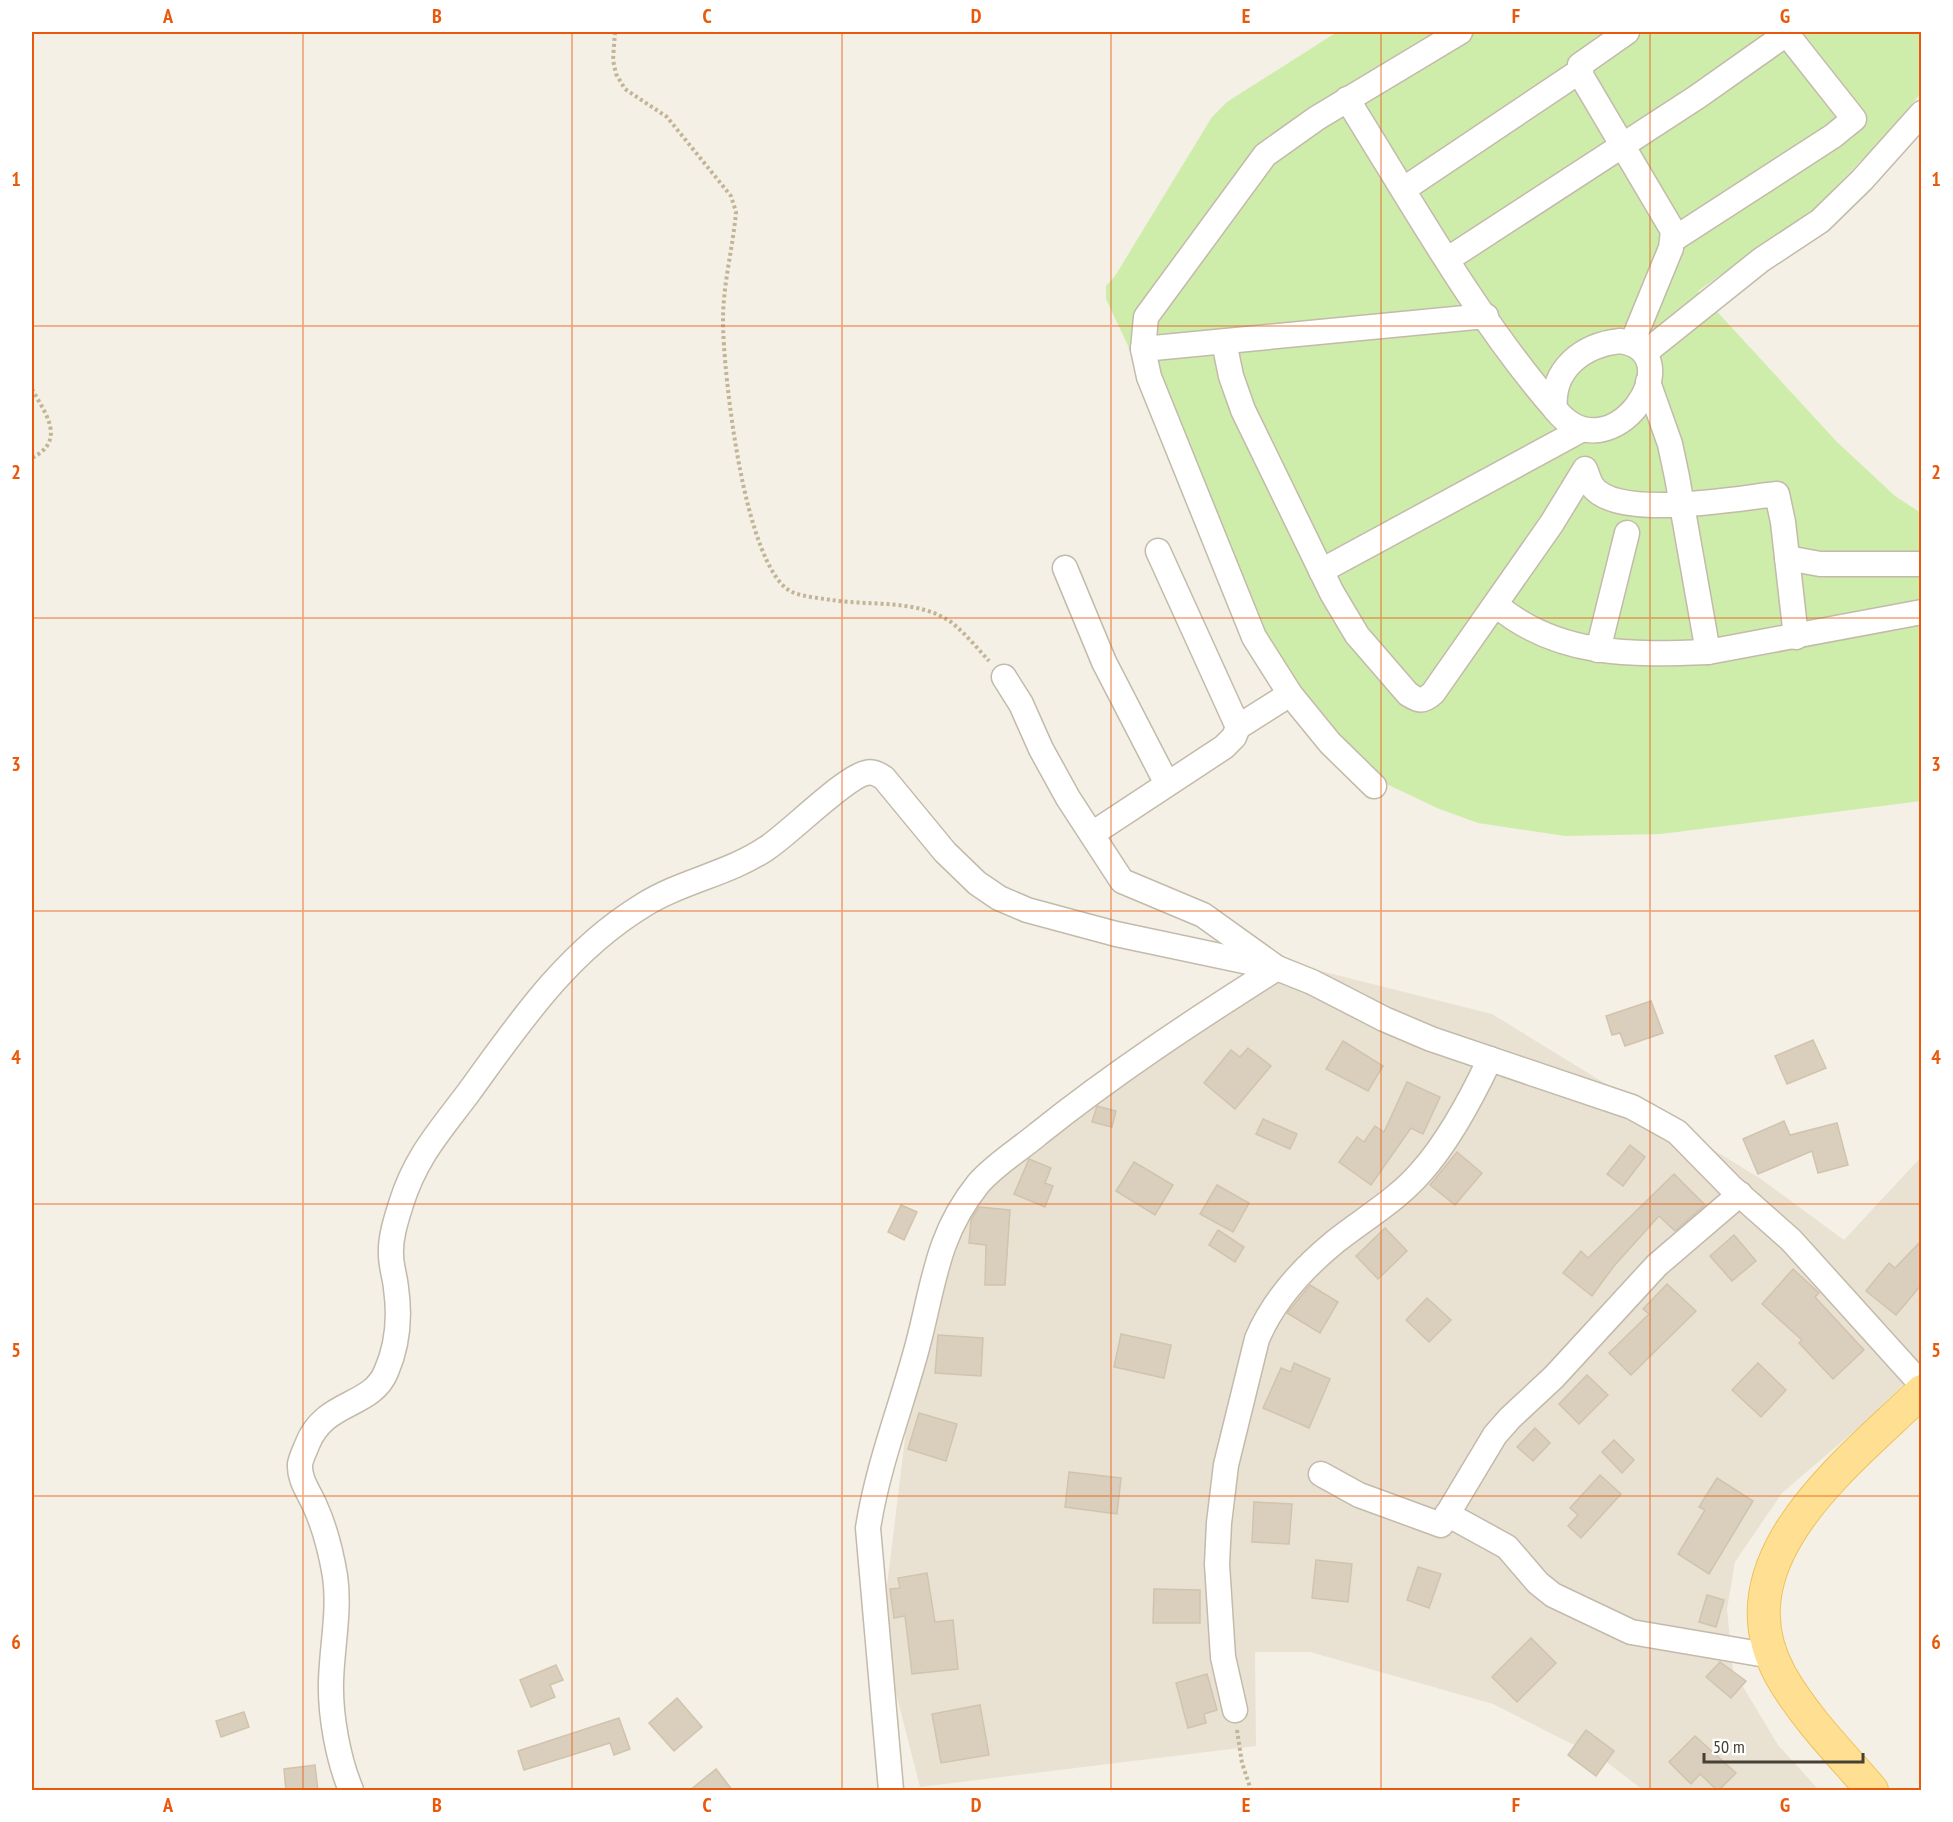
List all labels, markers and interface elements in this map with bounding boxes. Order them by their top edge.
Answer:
text: A [162,3,174,29]
text: B [432,3,442,29]
text: C [702,3,712,29]
text: D [971,3,982,29]
text: E [1242,3,1250,29]
text: F [1512,3,1520,29]
text: G [1780,3,1790,29]
text: 1 [11,166,21,192]
text: 1 [1931,166,1941,192]
text: 2 [11,459,21,485]
text: 2 [1931,459,1941,485]
text: 3 [11,751,21,777]
text: 3 [1931,751,1941,777]
text: 4 [11,1044,21,1070]
text: 4 [1931,1044,1941,1070]
text: 5 [11,1337,21,1363]
text: 5 [1931,1337,1941,1363]
text: 6 [11,1629,21,1655]
text: 6 [1931,1629,1941,1655]
scale bar [1704,1726,1863,1764]
text: 50 m [1713,1735,1745,1758]
text: A [162,1792,174,1818]
text: B [432,1792,442,1818]
text: C [702,1792,712,1818]
text: D [971,1792,982,1818]
text: E [1242,1792,1250,1818]
text: F [1512,1792,1520,1818]
text: G [1780,1792,1790,1818]

